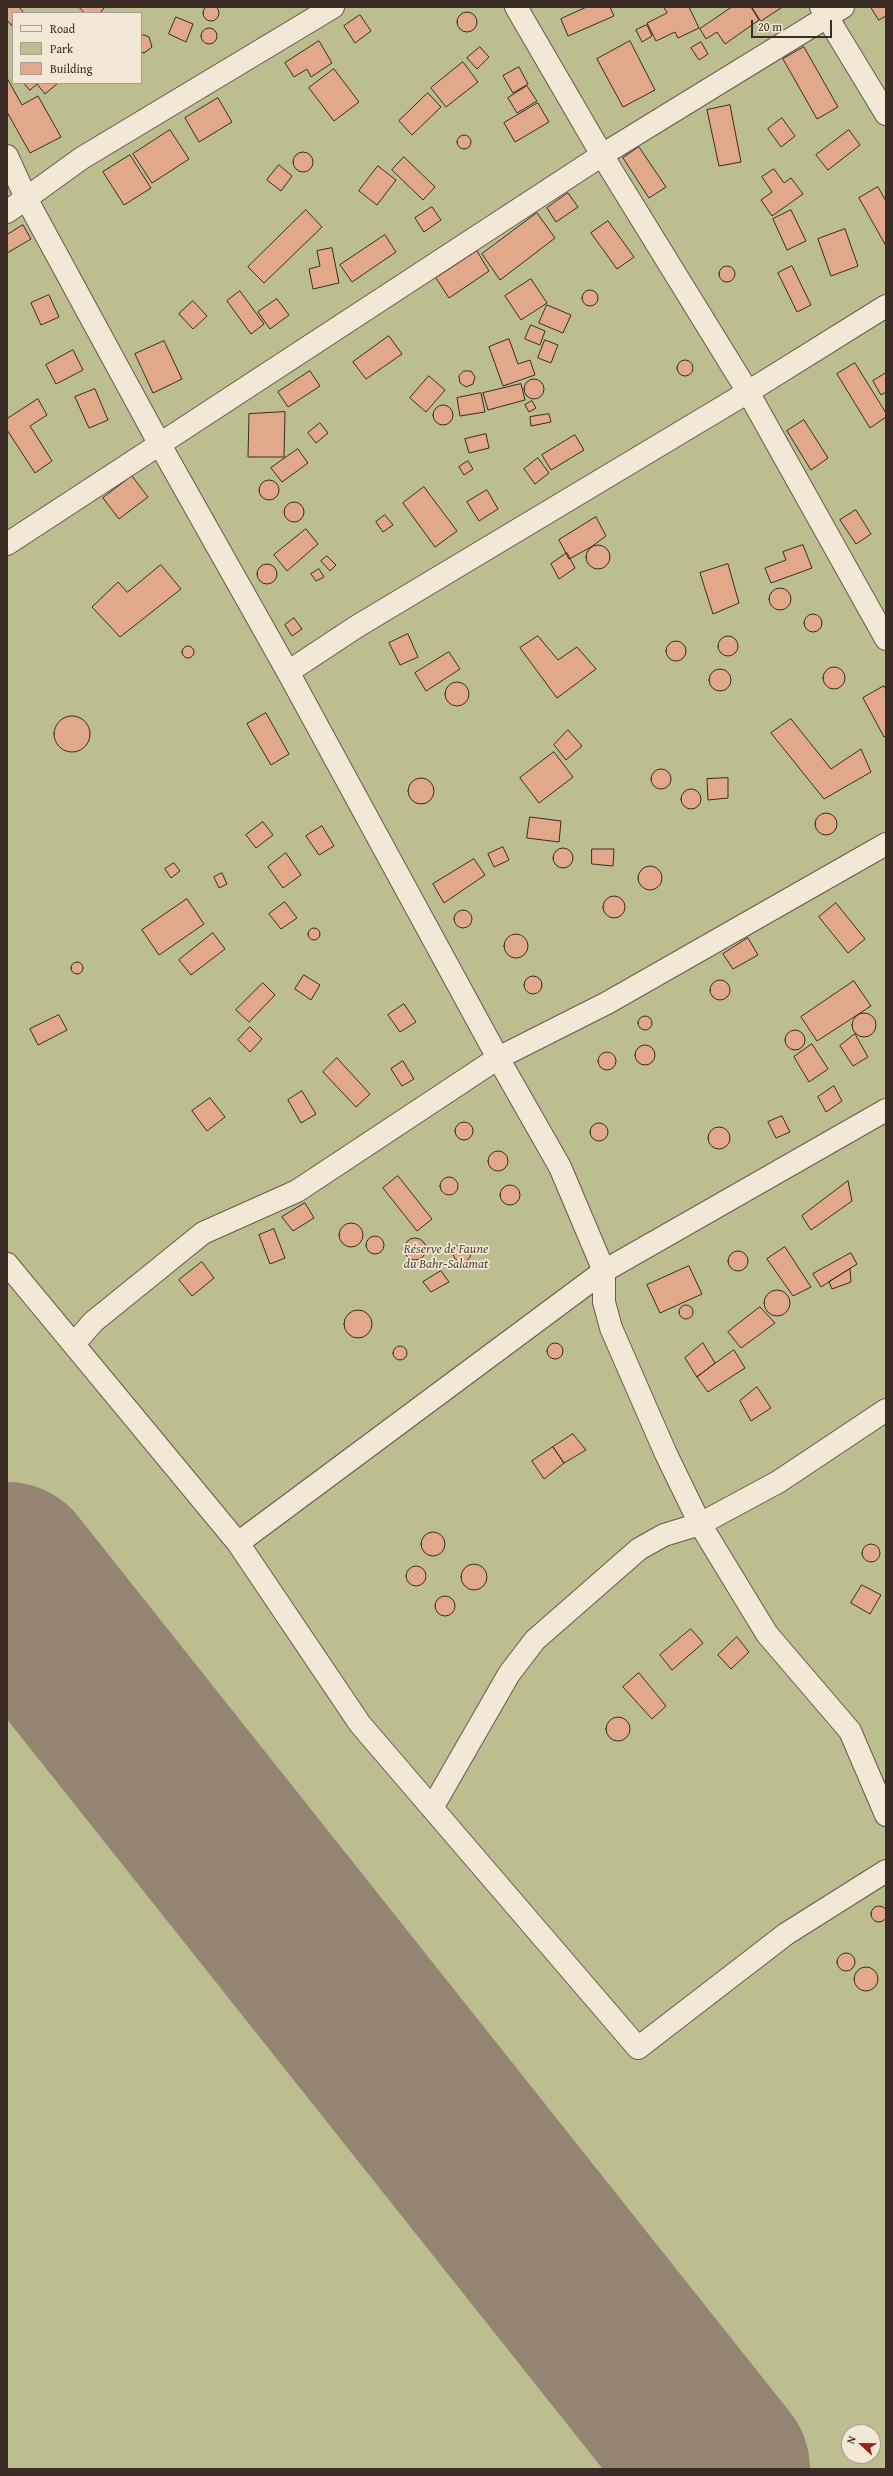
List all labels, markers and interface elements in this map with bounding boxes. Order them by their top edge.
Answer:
legend [12,12,142,84]
scale bar [753,12,834,38]
text: 20 m [758,18,782,35]
text: Road [50,20,75,37]
text: Park [50,40,73,57]
text: Building [50,60,93,77]
park label: Réserve de Faune du Bahr-Salamat [404,1242,488,1273]
north arrow [841,2424,881,2464]
text: N [842,2433,860,2446]

